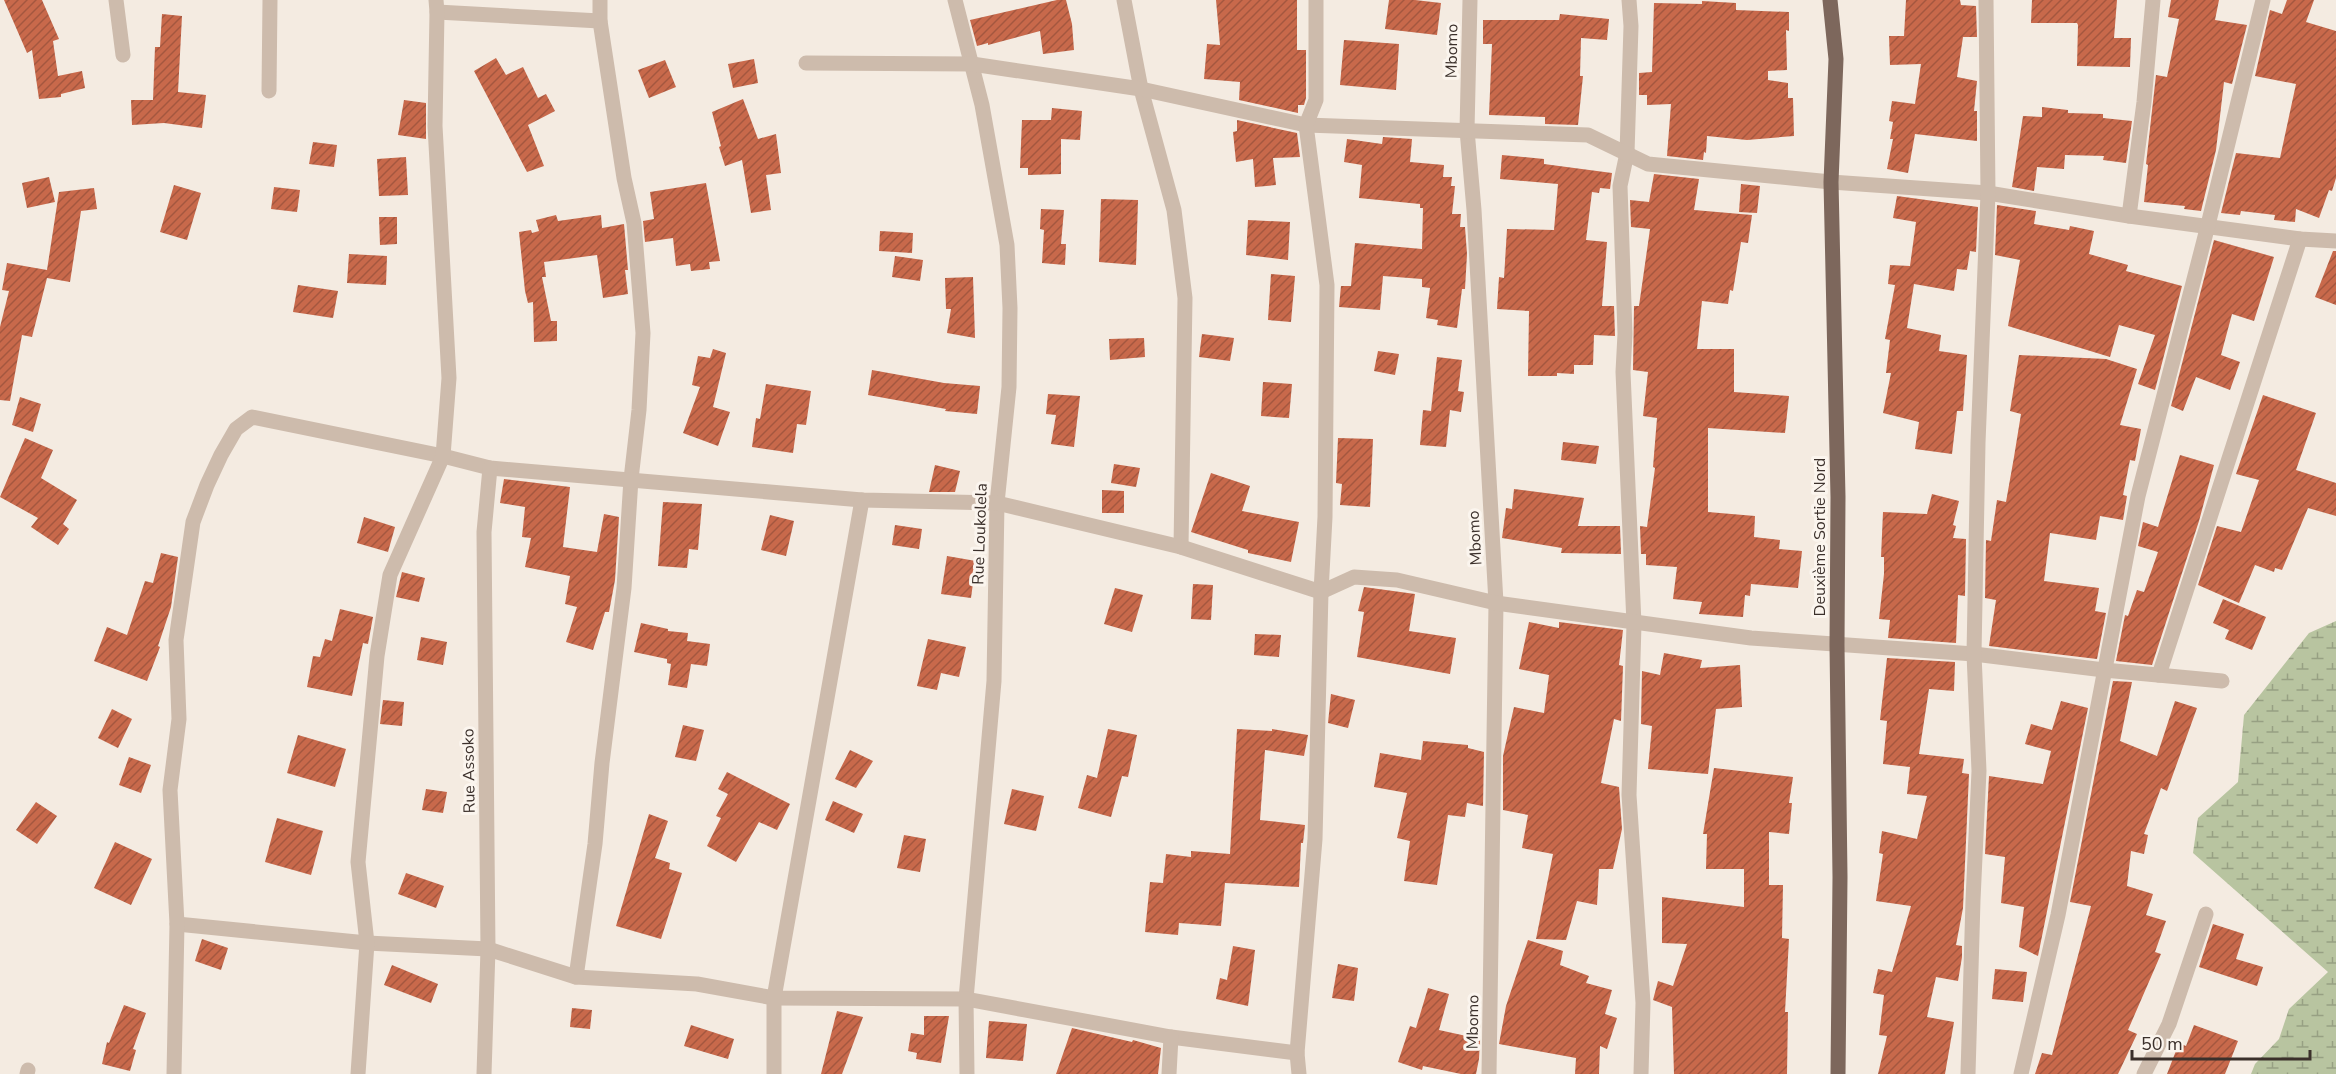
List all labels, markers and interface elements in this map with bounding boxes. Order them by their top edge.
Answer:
street label: Mbomo [1441,23,1463,78]
street label: Deuxième Sortie Nord [1809,458,1831,616]
street label: Rue Loukolela [967,483,993,585]
street label: Mbomo [1463,510,1487,566]
street label: Rue Assoko [457,728,481,814]
street label: Mbomo [1462,994,1484,1049]
scale bar [2132,1023,2310,1061]
text: 50 m [2141,1032,2183,1056]

